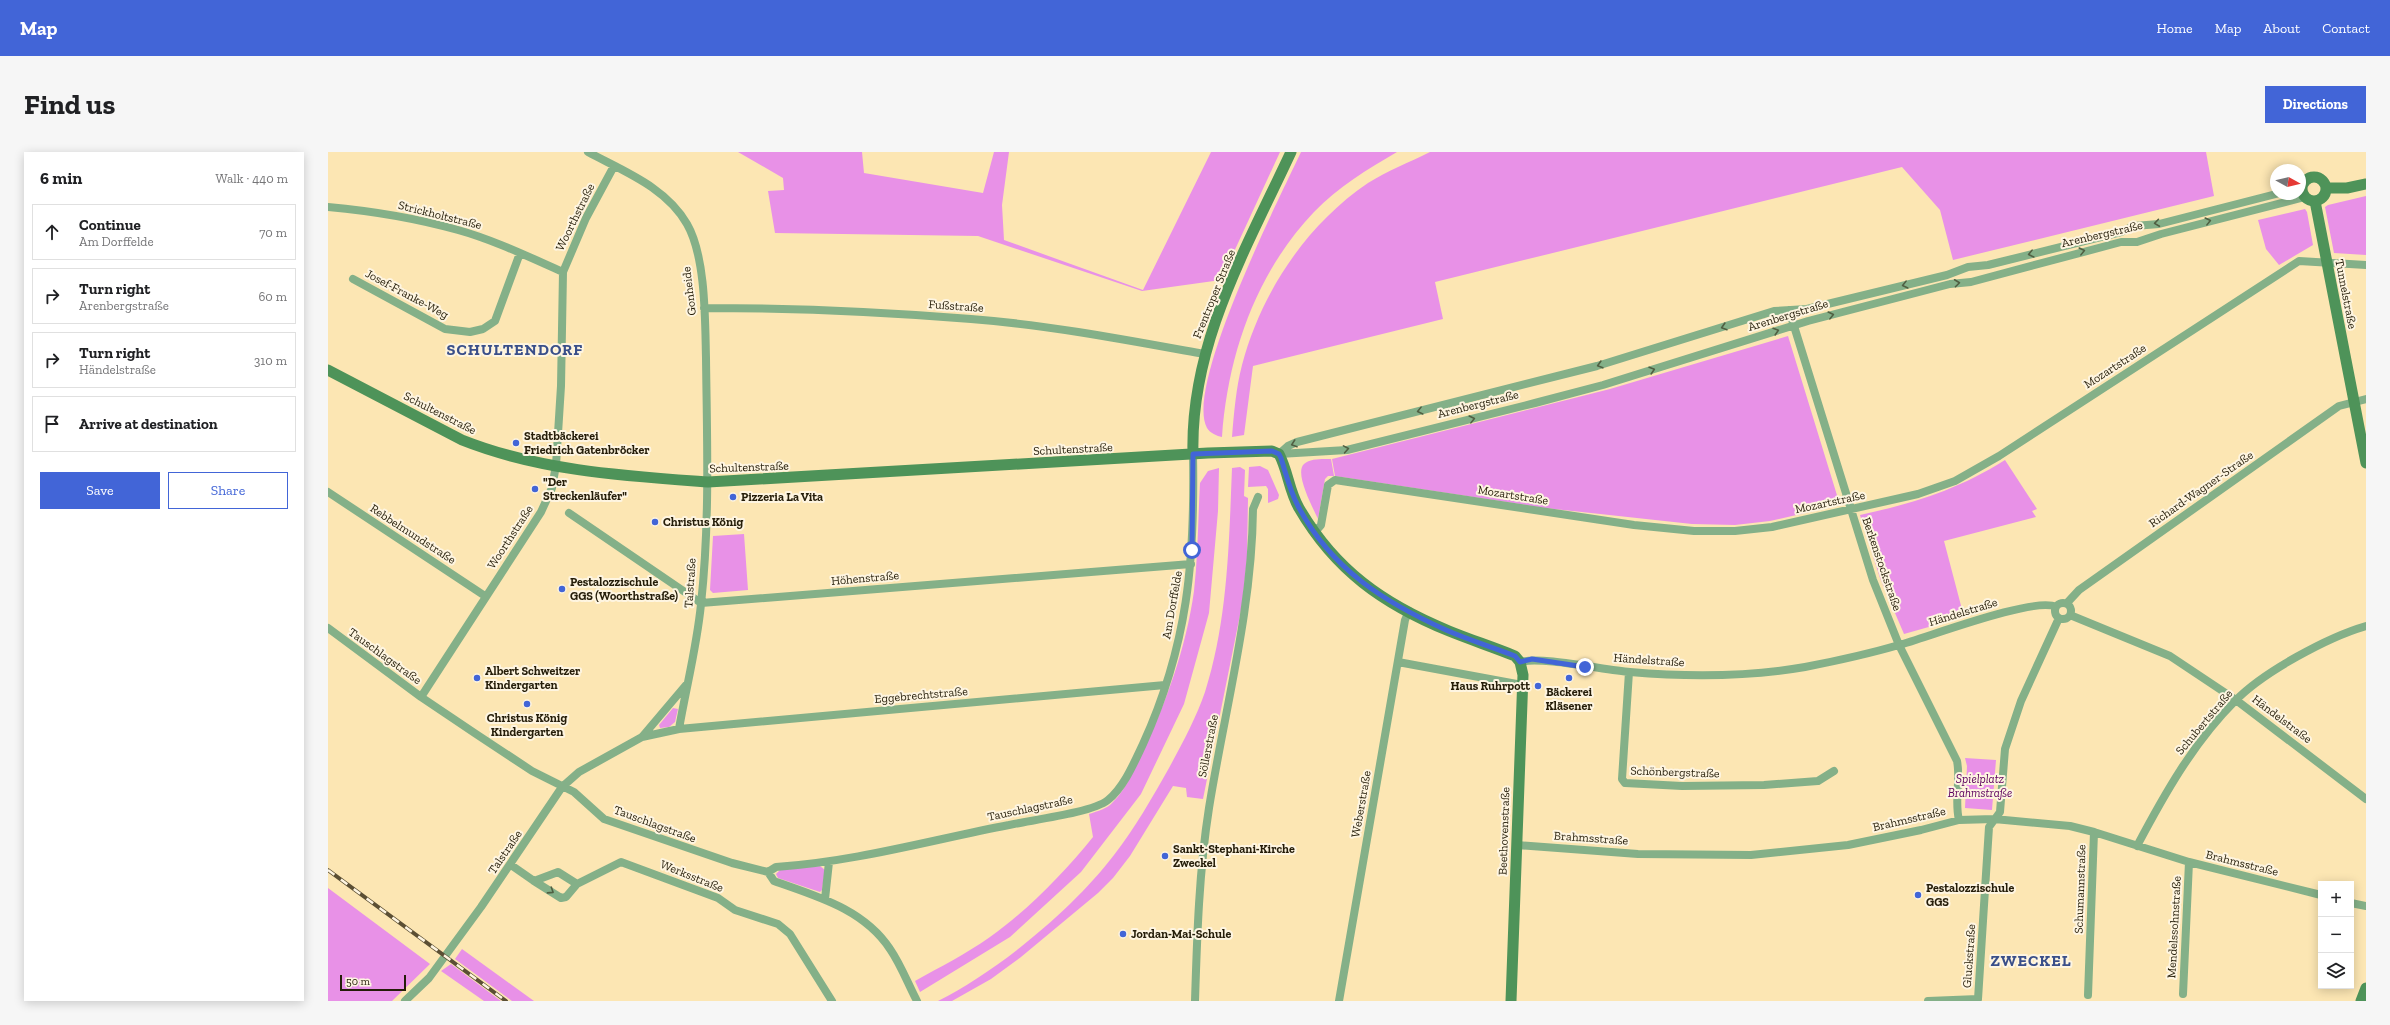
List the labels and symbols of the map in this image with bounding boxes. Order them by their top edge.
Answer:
north arrow [2270,164,2306,200]
street label: Woorthstraße [553,181,597,253]
street label: Strickholtstraße [397,198,484,232]
street label: Arenbergstraße [2060,218,2144,250]
one-way arrow [2154,218,2160,227]
one-way arrow [2205,218,2212,226]
street label: Frentroper Straße [1190,247,1238,341]
one-way arrow [2079,248,2086,256]
one-way arrow [2028,250,2034,258]
street label: Tunnelstraße [2332,258,2360,330]
street label: Gonheide [679,265,699,316]
street label: Josef-Franke-Weg [363,266,451,322]
one-way arrow [1954,279,1960,288]
one-way arrow [1902,280,1909,289]
street label: Arenbergstraße [1746,296,1830,334]
street label: Fußstraße [928,297,984,315]
one-way arrow [1827,312,1834,320]
one-way arrow [1721,322,1728,331]
one-way arrow [1772,328,1779,336]
district label: SCHULTENDORF [447,340,583,359]
street label: Mozartstraße [2081,341,2149,391]
one-way arrow [1597,360,1604,369]
one-way arrow [1648,366,1655,375]
street label: Arenbergstraße [1436,387,1520,421]
street label: Schultenstraße [401,389,479,437]
one-way arrow [1417,406,1424,415]
one-way arrow [1469,415,1475,423]
place label: Stadtbäckerei Friedrich Gatenbröcker [524,429,650,457]
marker: Stadtbäckerei Friedrich Gatenbröcker [511,438,521,448]
one-way arrow [1291,439,1298,448]
street label: Schultenstraße [1033,440,1113,458]
one-way arrow [1343,445,1349,454]
street label: Richard-Wagner-Straße [2146,448,2256,530]
street label: Schultenstraße [709,459,789,475]
place label: "Der Streckenläufer" [543,475,627,503]
street label: Mozartstraße [1477,483,1550,508]
marker: "Der Streckenläufer" [530,484,540,494]
street label: Mozartstraße [1794,488,1867,516]
place label: Pizzeria La Vita [741,490,823,504]
marker: Pizzeria La Vita [728,492,738,502]
street label: Rebbelmundstraße [368,501,459,567]
street label: Woorthstraße [484,502,536,572]
place label: Christus König [663,515,744,529]
street label: Berkenstockstraße [1859,515,1905,613]
marker: Christus König [650,517,660,527]
route start [1183,541,1201,559]
street label: Talstraße [681,557,699,608]
street label: Höhenstraße [830,568,900,588]
street label: Am Dorffelde [1159,570,1185,640]
place label: Pestalozzischule GGS (Woorthstraße) [570,575,679,603]
marker: Pestalozzischule GGS (Woorthstraße) [557,584,567,594]
street label: Händelstraße [1927,595,1999,629]
street label: Tauschlagstraße [346,625,424,687]
street label: Händelstraße [1613,651,1685,669]
route end [1576,658,1594,676]
place label: Albert Schweitzer Kindergarten [485,664,581,692]
marker: Albert Schweitzer Kindergarten [472,673,482,683]
marker: Bäckerei Kläsener [1564,673,1574,683]
place label: Haus Ruhrpott [1451,679,1530,693]
marker: Haus Ruhrpott [1533,681,1543,691]
street label: Eggebrechtstraße [874,684,969,706]
place label: Bäckerei Kläsener [1545,685,1593,713]
street label: Schubertstraße [2173,686,2236,758]
street label: Händelstraße [2249,692,2315,746]
marker: Christus König Kindergarten [522,699,532,709]
place label: Christus König Kindergarten [487,711,567,739]
street label: Söllerstraße [1195,713,1221,779]
street label: Schönbergstraße [1630,763,1720,781]
street label: Weberstraße [1348,769,1374,838]
park label: Spielplatz Brahmstraße [1948,772,2012,800]
street label: Beethovenstraße [1495,786,1513,875]
street label: Tauschlagstraße [986,792,1074,824]
street label: Tauschlagstraße [612,803,698,846]
street label: Brahmsstraße [1871,804,1947,834]
street label: Talstraße [485,827,525,877]
street label: Brahmsstraße [1553,828,1629,848]
place label: Sankt-Stephani-Kirche Zweckel [1173,842,1295,870]
street label: Schumannstraße [2071,844,2089,934]
street label: Brahmsstraße [2204,847,2280,879]
marker: Sankt-Stephani-Kirche Zweckel [1160,851,1170,861]
street label: Werksstraße [658,857,726,895]
street label: Mendelssohnstraße [2164,875,2184,979]
place label: Pestalozzischule GGS [1926,881,2014,909]
one-way arrow [546,886,553,893]
marker: Pestalozzischule GGS [1913,890,1923,900]
street label: Gluckstraße [1960,923,1978,988]
place label: Jordan-Mai-Schule [1131,927,1231,941]
marker: Jordan-Mai-Schule [1118,929,1128,939]
district label: ZWECKEL [1990,951,2072,970]
scale bar [340,973,406,992]

